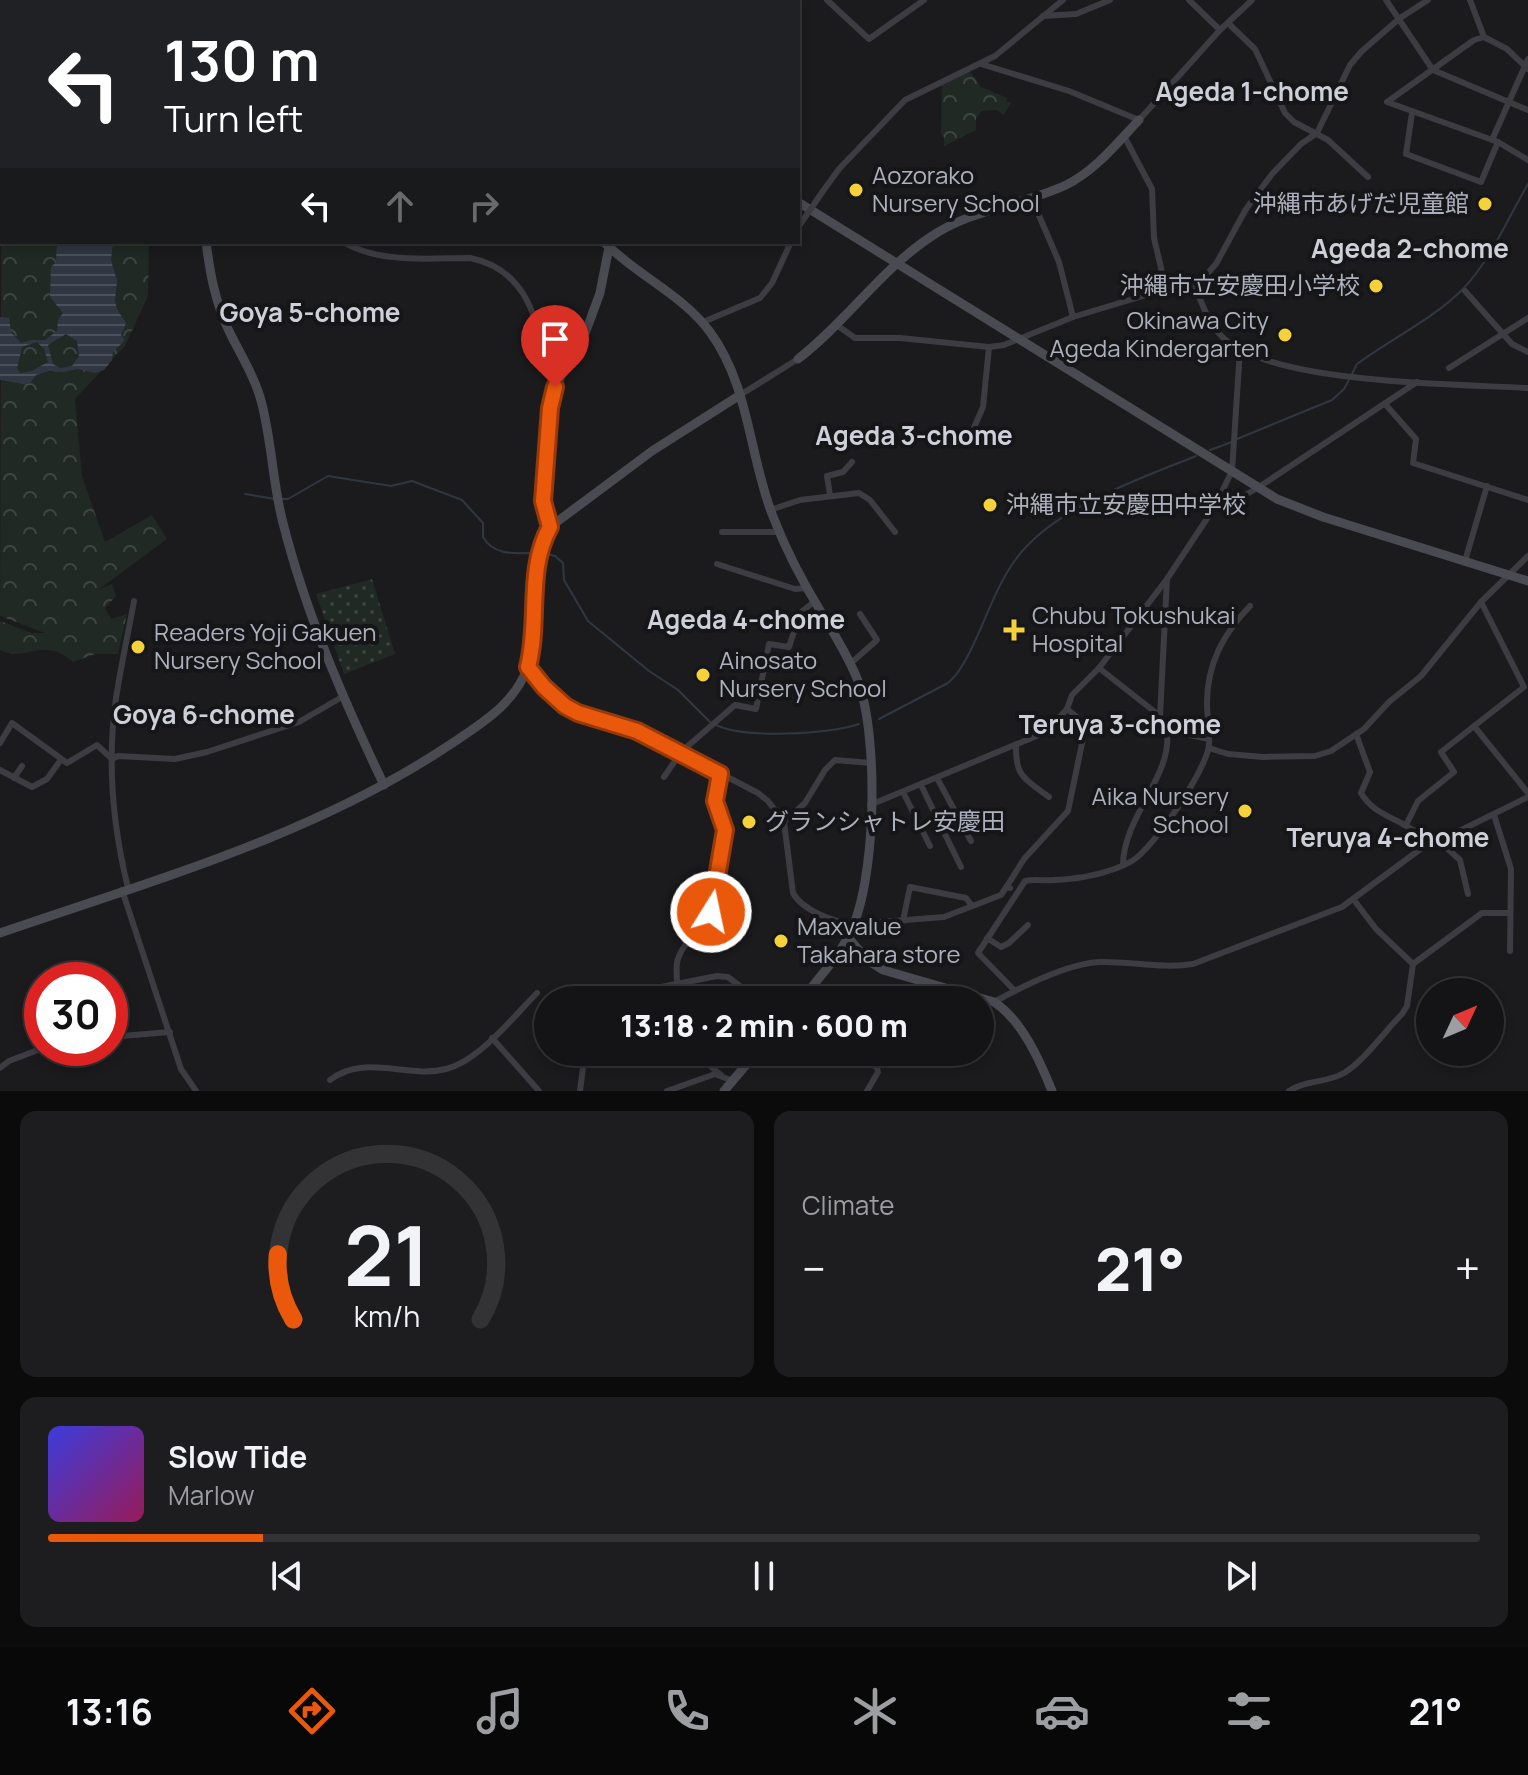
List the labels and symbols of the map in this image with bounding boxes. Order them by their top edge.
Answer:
district label: Ageda 1-chome [1155,73,1349,109]
place label: Aozorako Nursery School [872,158,1040,219]
marker: Aozorako Nursery School [847,181,865,199]
place label: 沖縄市あげだ児童館 [1253,186,1469,219]
marker: 沖縄市あげだ児童館 [1476,195,1494,213]
district label: Ageda 2-chome [1311,230,1509,266]
place label: 沖縄市立安慶田小学校 [1120,268,1360,301]
marker: 沖縄市立安慶田小学校 [1367,277,1385,295]
district label: Goya 5-chome [219,294,401,330]
place label: Okinawa City Ageda Kindergarten [1050,303,1269,364]
pin [521,305,589,387]
marker: Okinawa City Ageda Kindergarten [1276,326,1294,344]
district label: Ageda 3-chome [815,417,1013,453]
place label: 沖縄市立安慶田中学校 [1006,487,1246,520]
marker: 沖縄市立安慶田中学校 [981,496,999,514]
place label: Chubu Tokushukai Hospital [1032,598,1236,659]
district label: Ageda 4-chome [647,601,845,637]
place label: Readers Yoji Gakuen Nursery School [154,615,376,676]
marker: Chubu Tokushukai Hospital [1003,619,1025,641]
marker: Readers Yoji Gakuen Nursery School [129,638,147,656]
place label: Ainosato Nursery School [719,643,887,704]
marker: Ainosato Nursery School [694,666,712,684]
district label: Goya 6-chome [113,696,295,732]
district label: Teruya 3-chome [1019,706,1221,742]
place label: Aika Nursery School [1092,779,1229,840]
marker: Aika Nursery School [1236,802,1254,820]
place label: グランシャトレ安慶田 [765,804,1005,837]
marker: グランシャトレ安慶田 [740,813,758,831]
district label: Teruya 4-chome [1286,819,1490,855]
position arrow [669,870,753,954]
place label: Maxvalue Takahara store [797,909,960,970]
marker: Maxvalue Takahara store [772,932,790,950]
speed limit sign: 30 [24,962,128,1066]
north arrow [1416,978,1504,1066]

